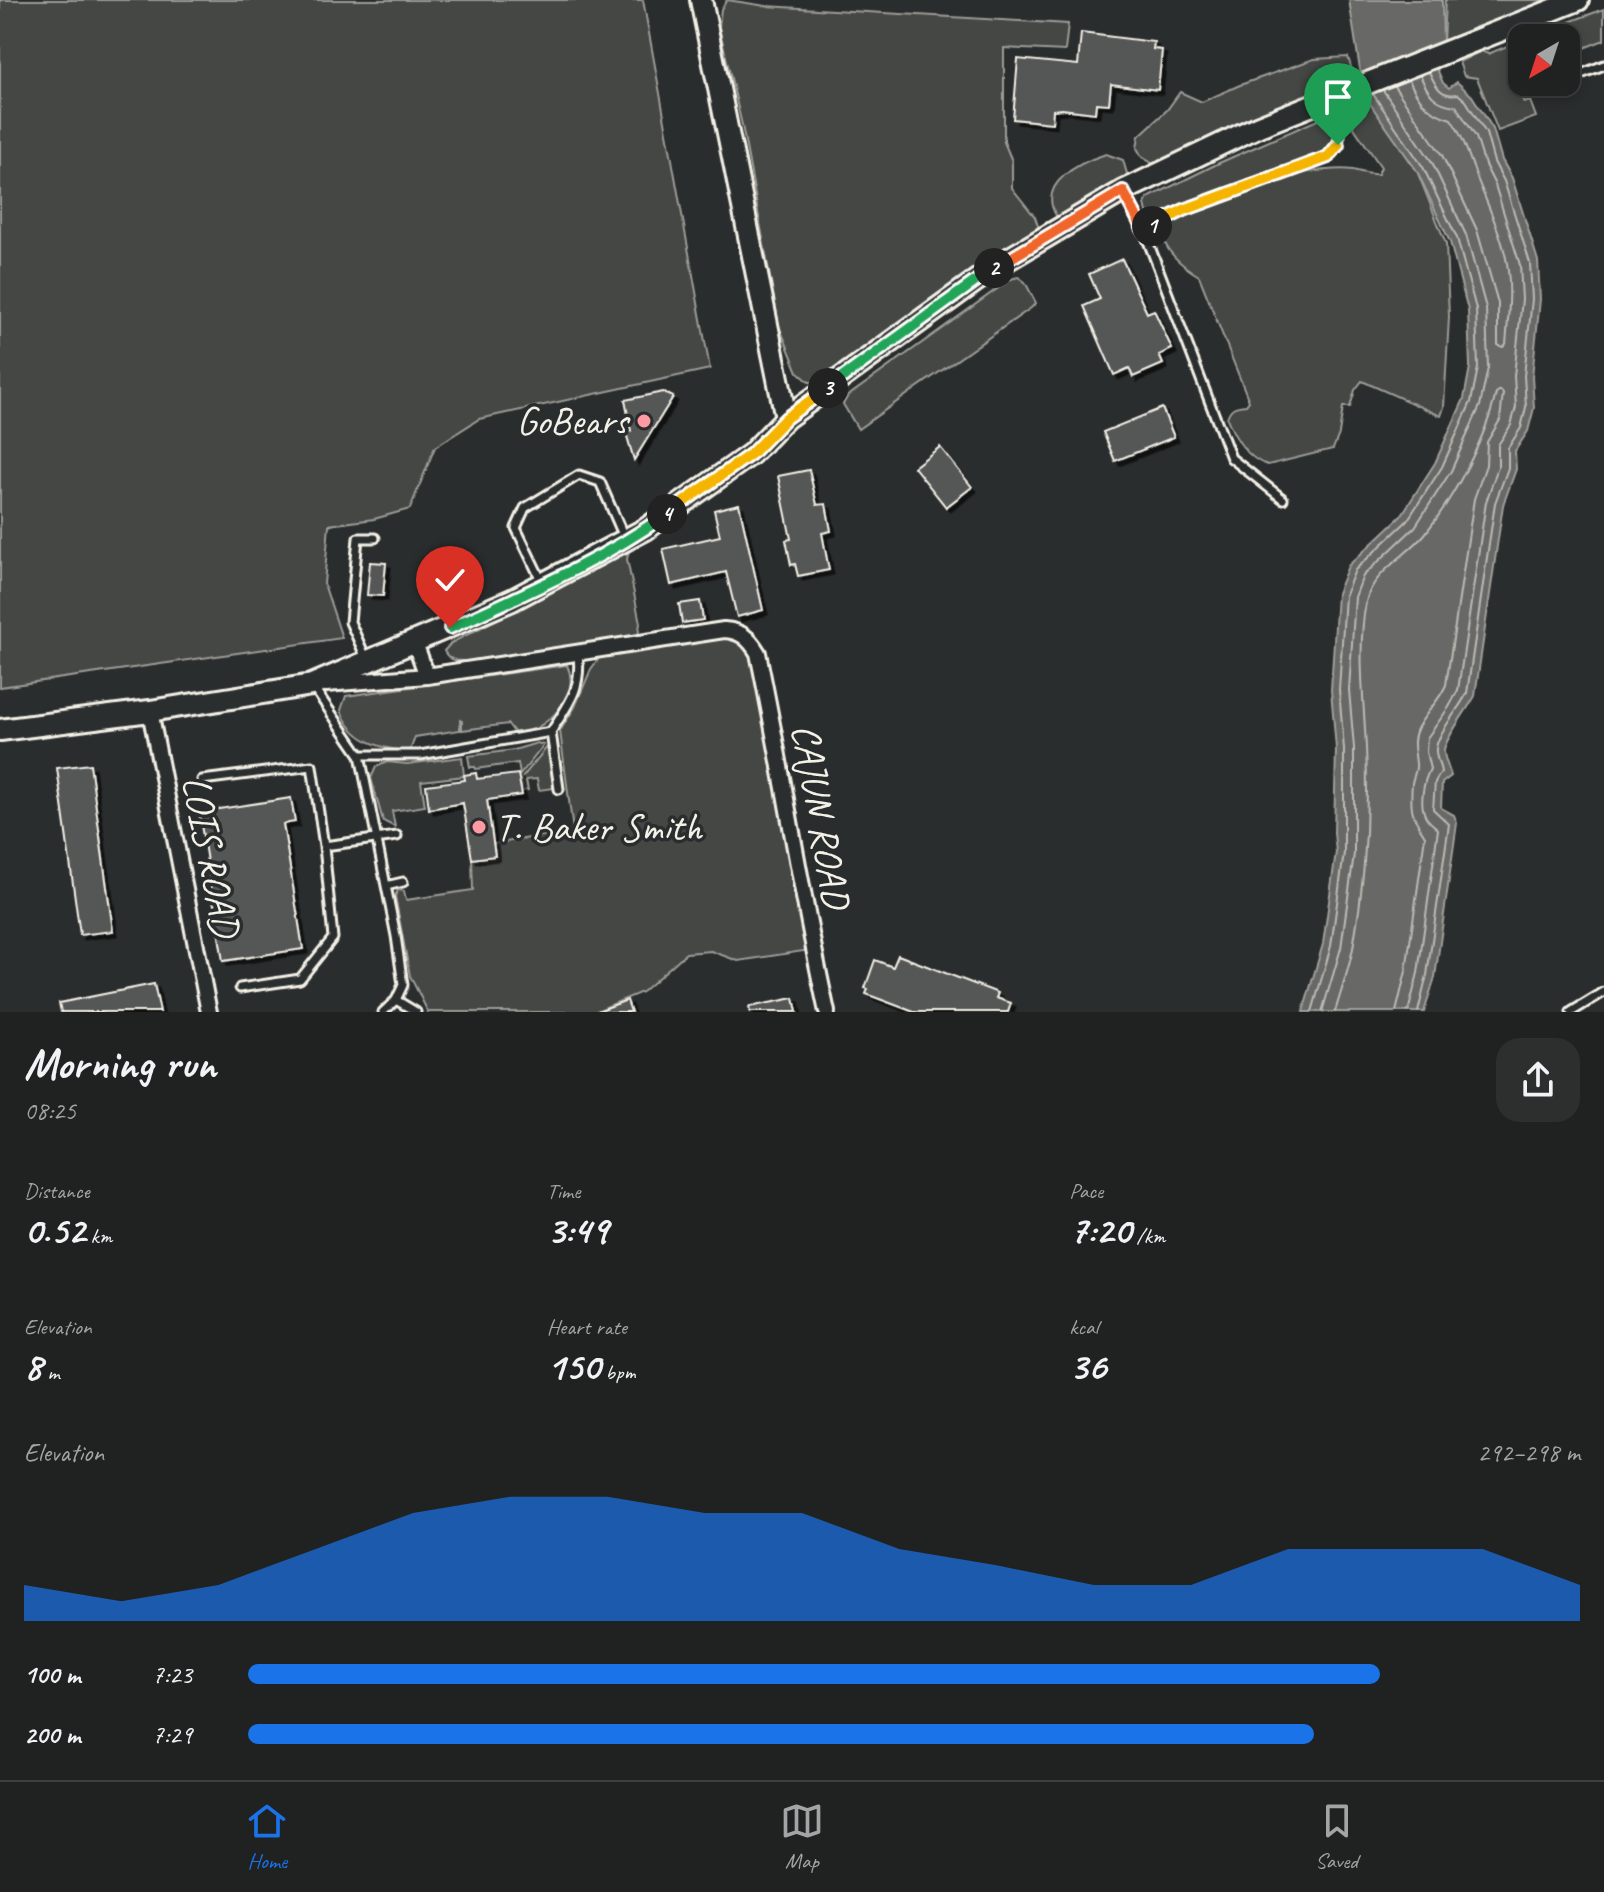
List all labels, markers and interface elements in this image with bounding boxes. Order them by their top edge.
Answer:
north arrow [1508,24,1580,96]
map controls [1508,24,1580,96]
pin [1304,63,1372,145]
icon: arrive [1316,75,1360,119]
pin: 1 [1132,206,1172,246]
text: 1 [1147,212,1157,240]
pin: 2 [974,248,1014,288]
text: 2 [989,254,999,282]
pin: 3 [808,368,848,408]
text: 3 [823,374,833,402]
place label: GoBears [516,396,631,446]
marker: GoBears [635,412,653,430]
pin: 4 [647,494,687,534]
text: 4 [662,500,672,528]
pin [416,546,484,628]
icon: check [428,558,472,602]
street label: CAJUN ROAD [780,720,862,915]
street label: LOIS ROAD [171,772,252,943]
place label: T. Baker Smith [495,802,703,852]
marker: T. Baker Smith [470,818,488,836]
text: Morning run [24,1036,216,1091]
button: share [1496,1038,1580,1122]
text: 08:25 [24,1094,76,1127]
text: Distance [24,1177,90,1205]
text: Time [547,1177,580,1205]
text: Pace [1069,1177,1103,1205]
text: 0.52 [24,1205,85,1255]
text: 3:49 [547,1205,608,1255]
text: 7:20 [1069,1205,1131,1255]
text: km [85,1222,112,1250]
text: /km [1131,1222,1165,1250]
text: Elevation [24,1313,92,1341]
text: Heart rate [547,1313,627,1341]
text: kcal [1069,1313,1098,1341]
text: 8 [24,1341,42,1391]
text: 150 [547,1341,600,1391]
text: 36 [1069,1341,1106,1391]
text: m [42,1358,60,1386]
text: bpm [600,1358,636,1386]
text: Elevation [24,1436,104,1469]
text: 292–298 m [1477,1436,1580,1469]
text: 100 m [24,1658,80,1691]
text: 7:23 [152,1658,192,1691]
text: 200 m [24,1718,80,1751]
text: 7:29 [152,1718,192,1751]
tab: Home [245,1799,289,1875]
tab: Map [780,1799,824,1875]
tab: Saved [1315,1799,1359,1875]

